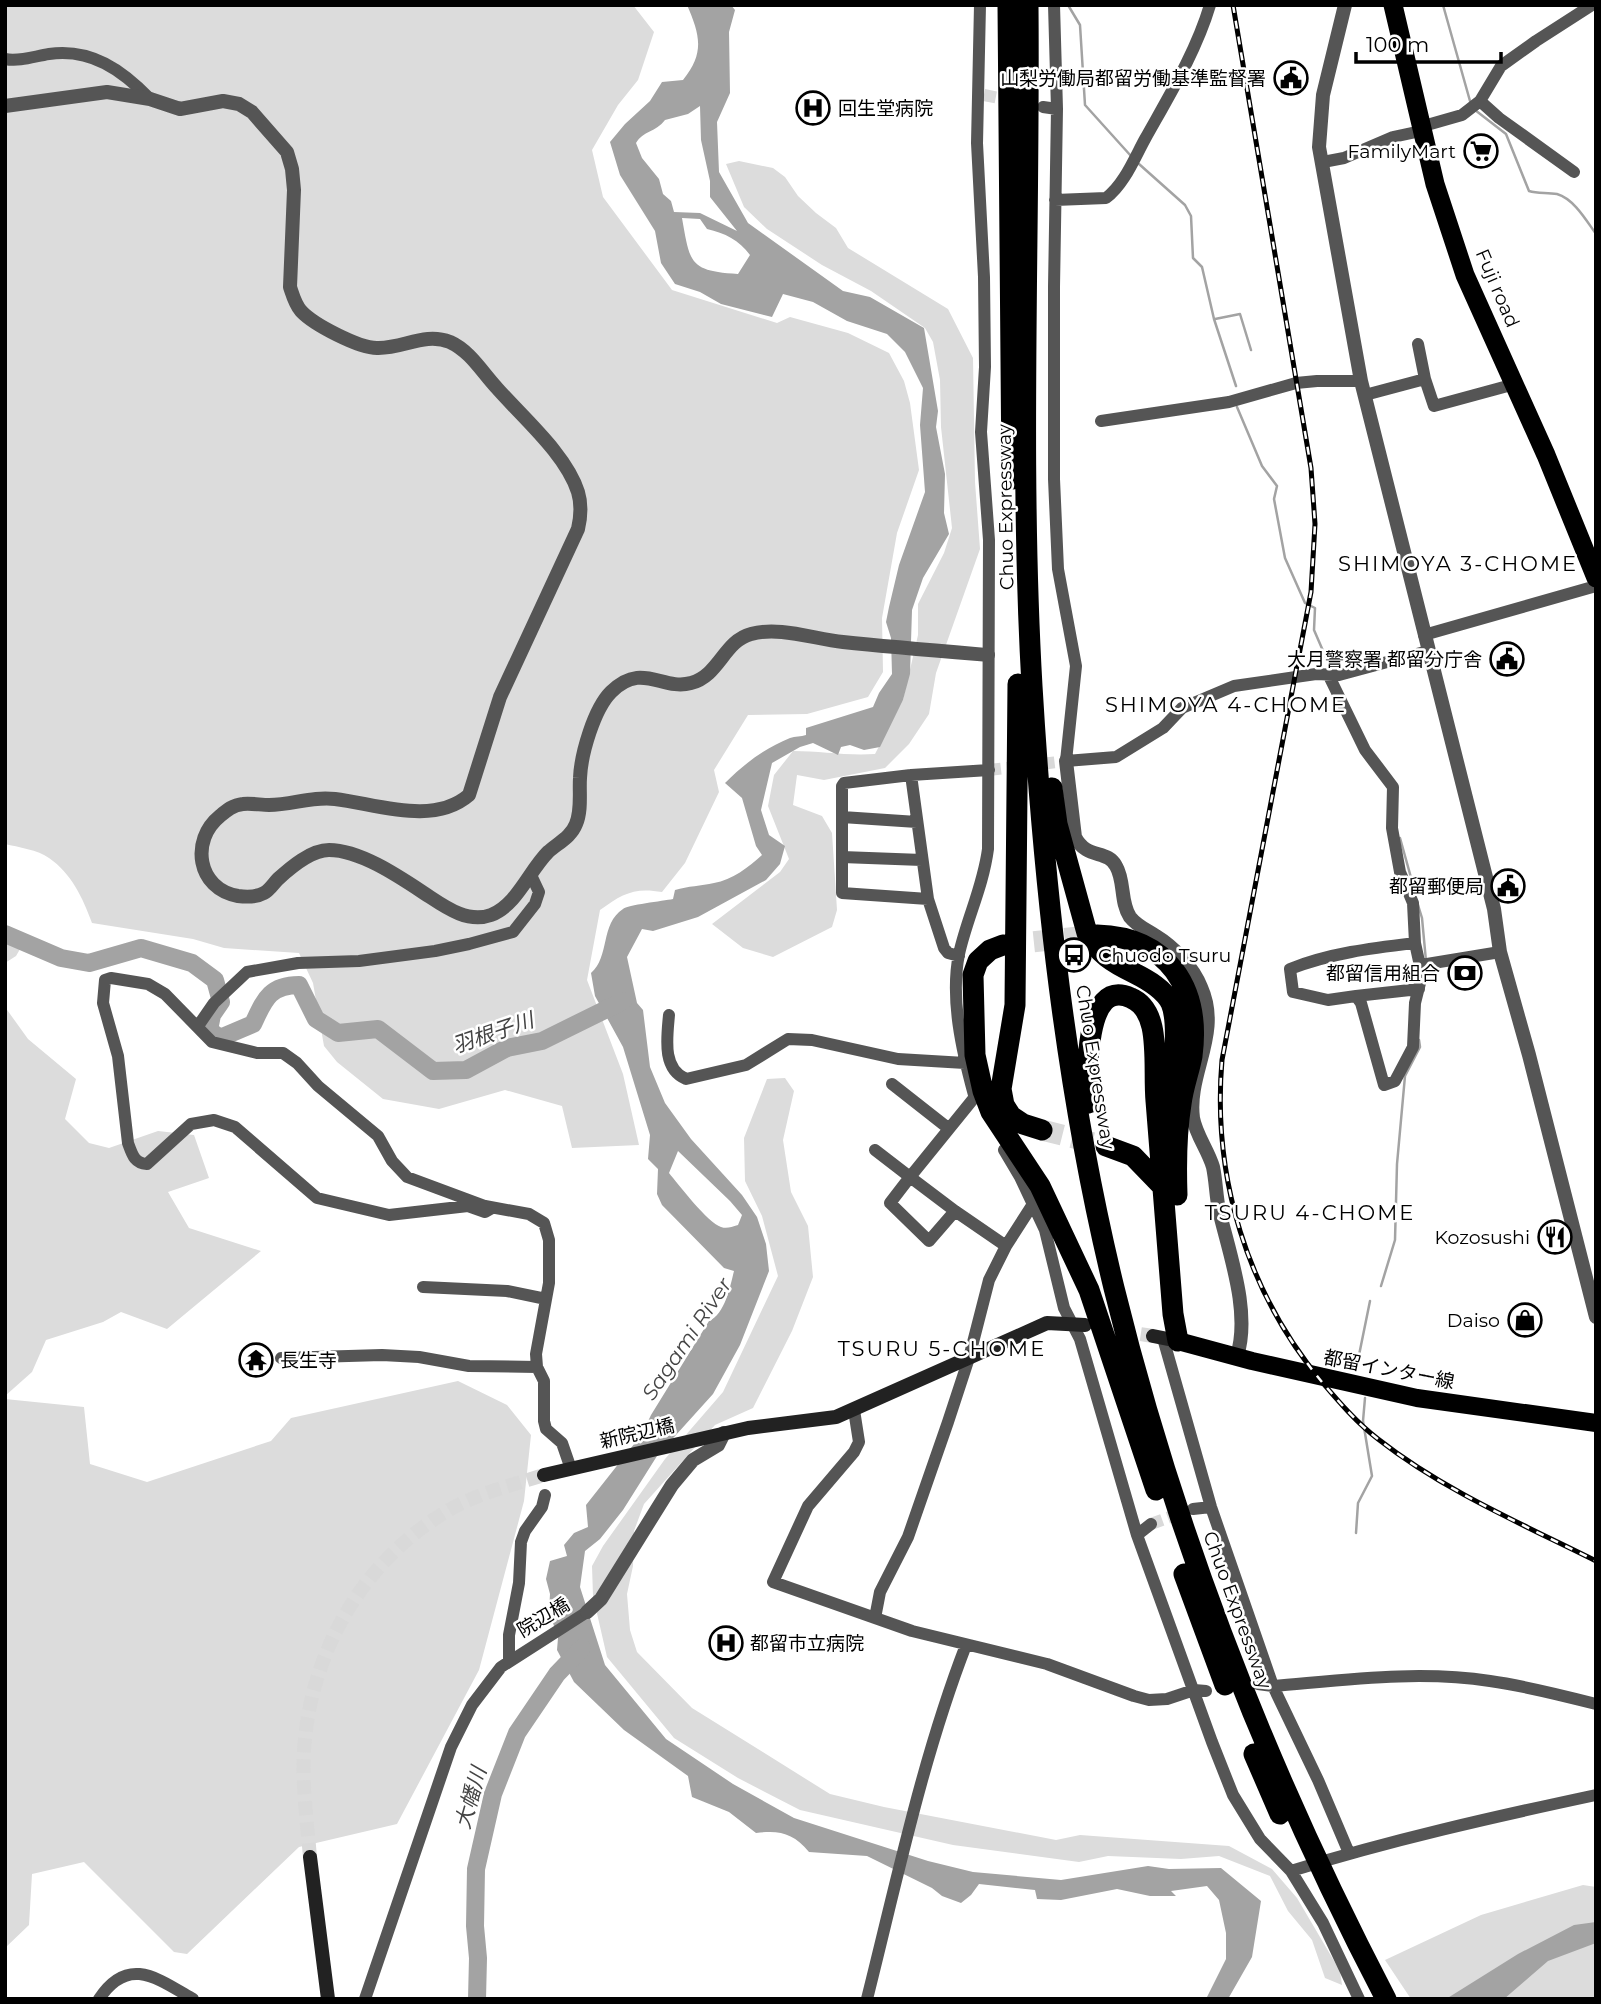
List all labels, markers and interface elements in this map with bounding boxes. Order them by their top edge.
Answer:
scale bar [1356,21,1501,65]
text: 100 m [1366,32,1429,57]
public building icon: 山梨労働局都留労働基準監督署 [1272,59,1310,97]
place label: 山梨労働局都留労働基準監督署 [1000,67,1266,90]
hospital icon: 回生堂病院 [794,89,832,127]
place label: 回生堂病院 [838,97,933,120]
supermarket icon: FamilyMart [1462,132,1500,170]
place label: FamilyMart [1348,140,1456,163]
street label: Fuji road [1471,245,1524,331]
street label: Chuo Expressway [993,423,1018,590]
district label: SHIMOYA 3-CHOME [1338,551,1578,576]
public building icon: 大月警察署 都留分庁舎 [1488,640,1526,678]
place label: 大月警察署 都留分庁舎 [1287,648,1482,671]
district label: SHIMOYA 4-CHOME [1105,692,1347,717]
public building icon: 都留郵便局 [1489,867,1527,905]
place label: 都留郵便局 [1389,875,1484,898]
bus stop icon: Chuodo Tsuru [1055,936,1093,974]
place label: Chuodo Tsuru [1098,944,1231,967]
bank icon: 都留信用組合 [1446,954,1484,992]
place label: 都留信用組合 [1326,962,1440,985]
street label: Chuo Expressway [1071,983,1120,1152]
water label: 羽根子川 [449,1006,539,1058]
district label: TSURU 4-CHOME [1205,1200,1415,1225]
restaurant icon: Kozosushi [1536,1218,1574,1256]
place label: Kozosushi [1434,1226,1530,1249]
water label: Sagami River [636,1272,737,1405]
shop icon: Daiso [1506,1301,1544,1339]
place label: Daiso [1447,1309,1500,1332]
district label: TSURU 5-CHOME [838,1336,1046,1361]
temple icon: 長生寺 [237,1341,275,1379]
street label: 都留インター線 [1321,1346,1456,1393]
place label: 長生寺 [280,1349,337,1372]
street label: 新院辺橋 [597,1414,677,1453]
street label: Chuo Expressway [1198,1528,1277,1693]
street label: 院辺橋 [513,1593,574,1642]
hospital icon: 都留市立病院 [707,1624,745,1662]
place label: 都留市立病院 [750,1632,864,1655]
water label: 大幡川 [450,1762,492,1832]

